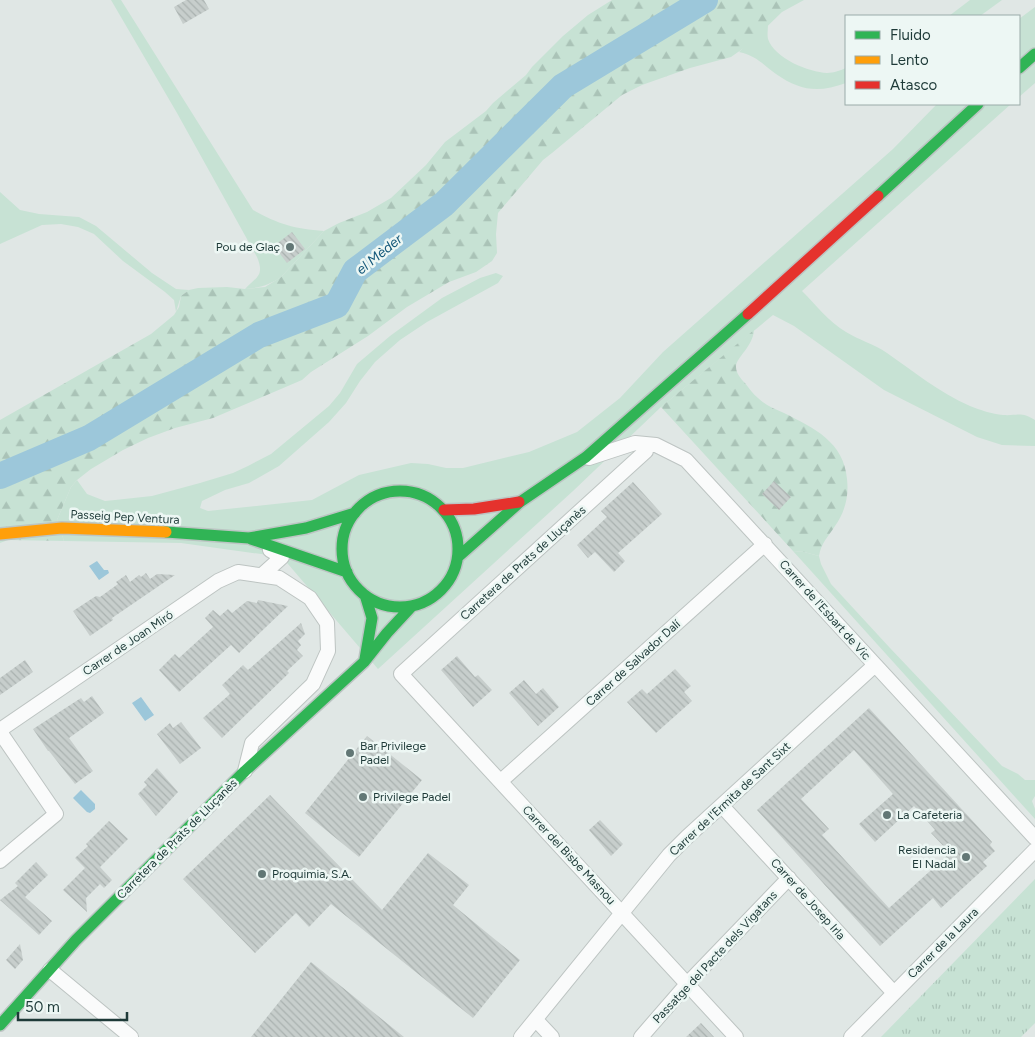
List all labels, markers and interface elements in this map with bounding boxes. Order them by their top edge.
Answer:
legend [845,15,1020,105]
text: Fluido [890,26,931,44]
text: Lento [890,51,929,69]
text: Atasco [890,76,938,94]
water label: el Mèder [353,230,407,278]
place label: Pou de Glaç [216,240,281,254]
marker: Pou de Glaç [284,241,296,253]
street label: Carretera de Prats de Lluçanès [457,503,589,623]
street label: Passeig Pep Ventura [70,507,180,527]
street label: Carrer de l'Esbart de Vic [776,557,874,663]
street label: Carrer de Joan Miró [80,608,176,678]
street label: Carrer de Salvador Dalí [583,616,684,709]
place label: Bar Privilege Padel [360,739,426,767]
street label: Carrer de l'Ermita de Sant Sixt [667,739,794,859]
marker: Bar Privilege Padel [344,747,356,759]
street label: Carretera de Prats de Lluçanès [114,776,240,902]
place label: Privilege Padel [373,790,451,804]
marker: Privilege Padel [357,791,369,803]
street label: Carrer del Bisbe Masnou [520,803,618,907]
place label: La Cafeteria [897,808,962,822]
marker: La Cafeteria [881,809,893,821]
place label: Residencia El Nadal [898,843,956,871]
marker: Residencia El Nadal [960,851,972,863]
street label: Carrer de Josep Irla [768,856,848,942]
place label: Proquimia, S.A. [272,867,352,881]
marker: Proquimia, S.A. [256,868,268,880]
street label: Passatge del Pacte dels Vigatans [650,888,780,1026]
street label: Carrer de la Laura [905,905,981,981]
scale bar [18,990,126,1022]
text: 50 m [25,998,60,1016]

